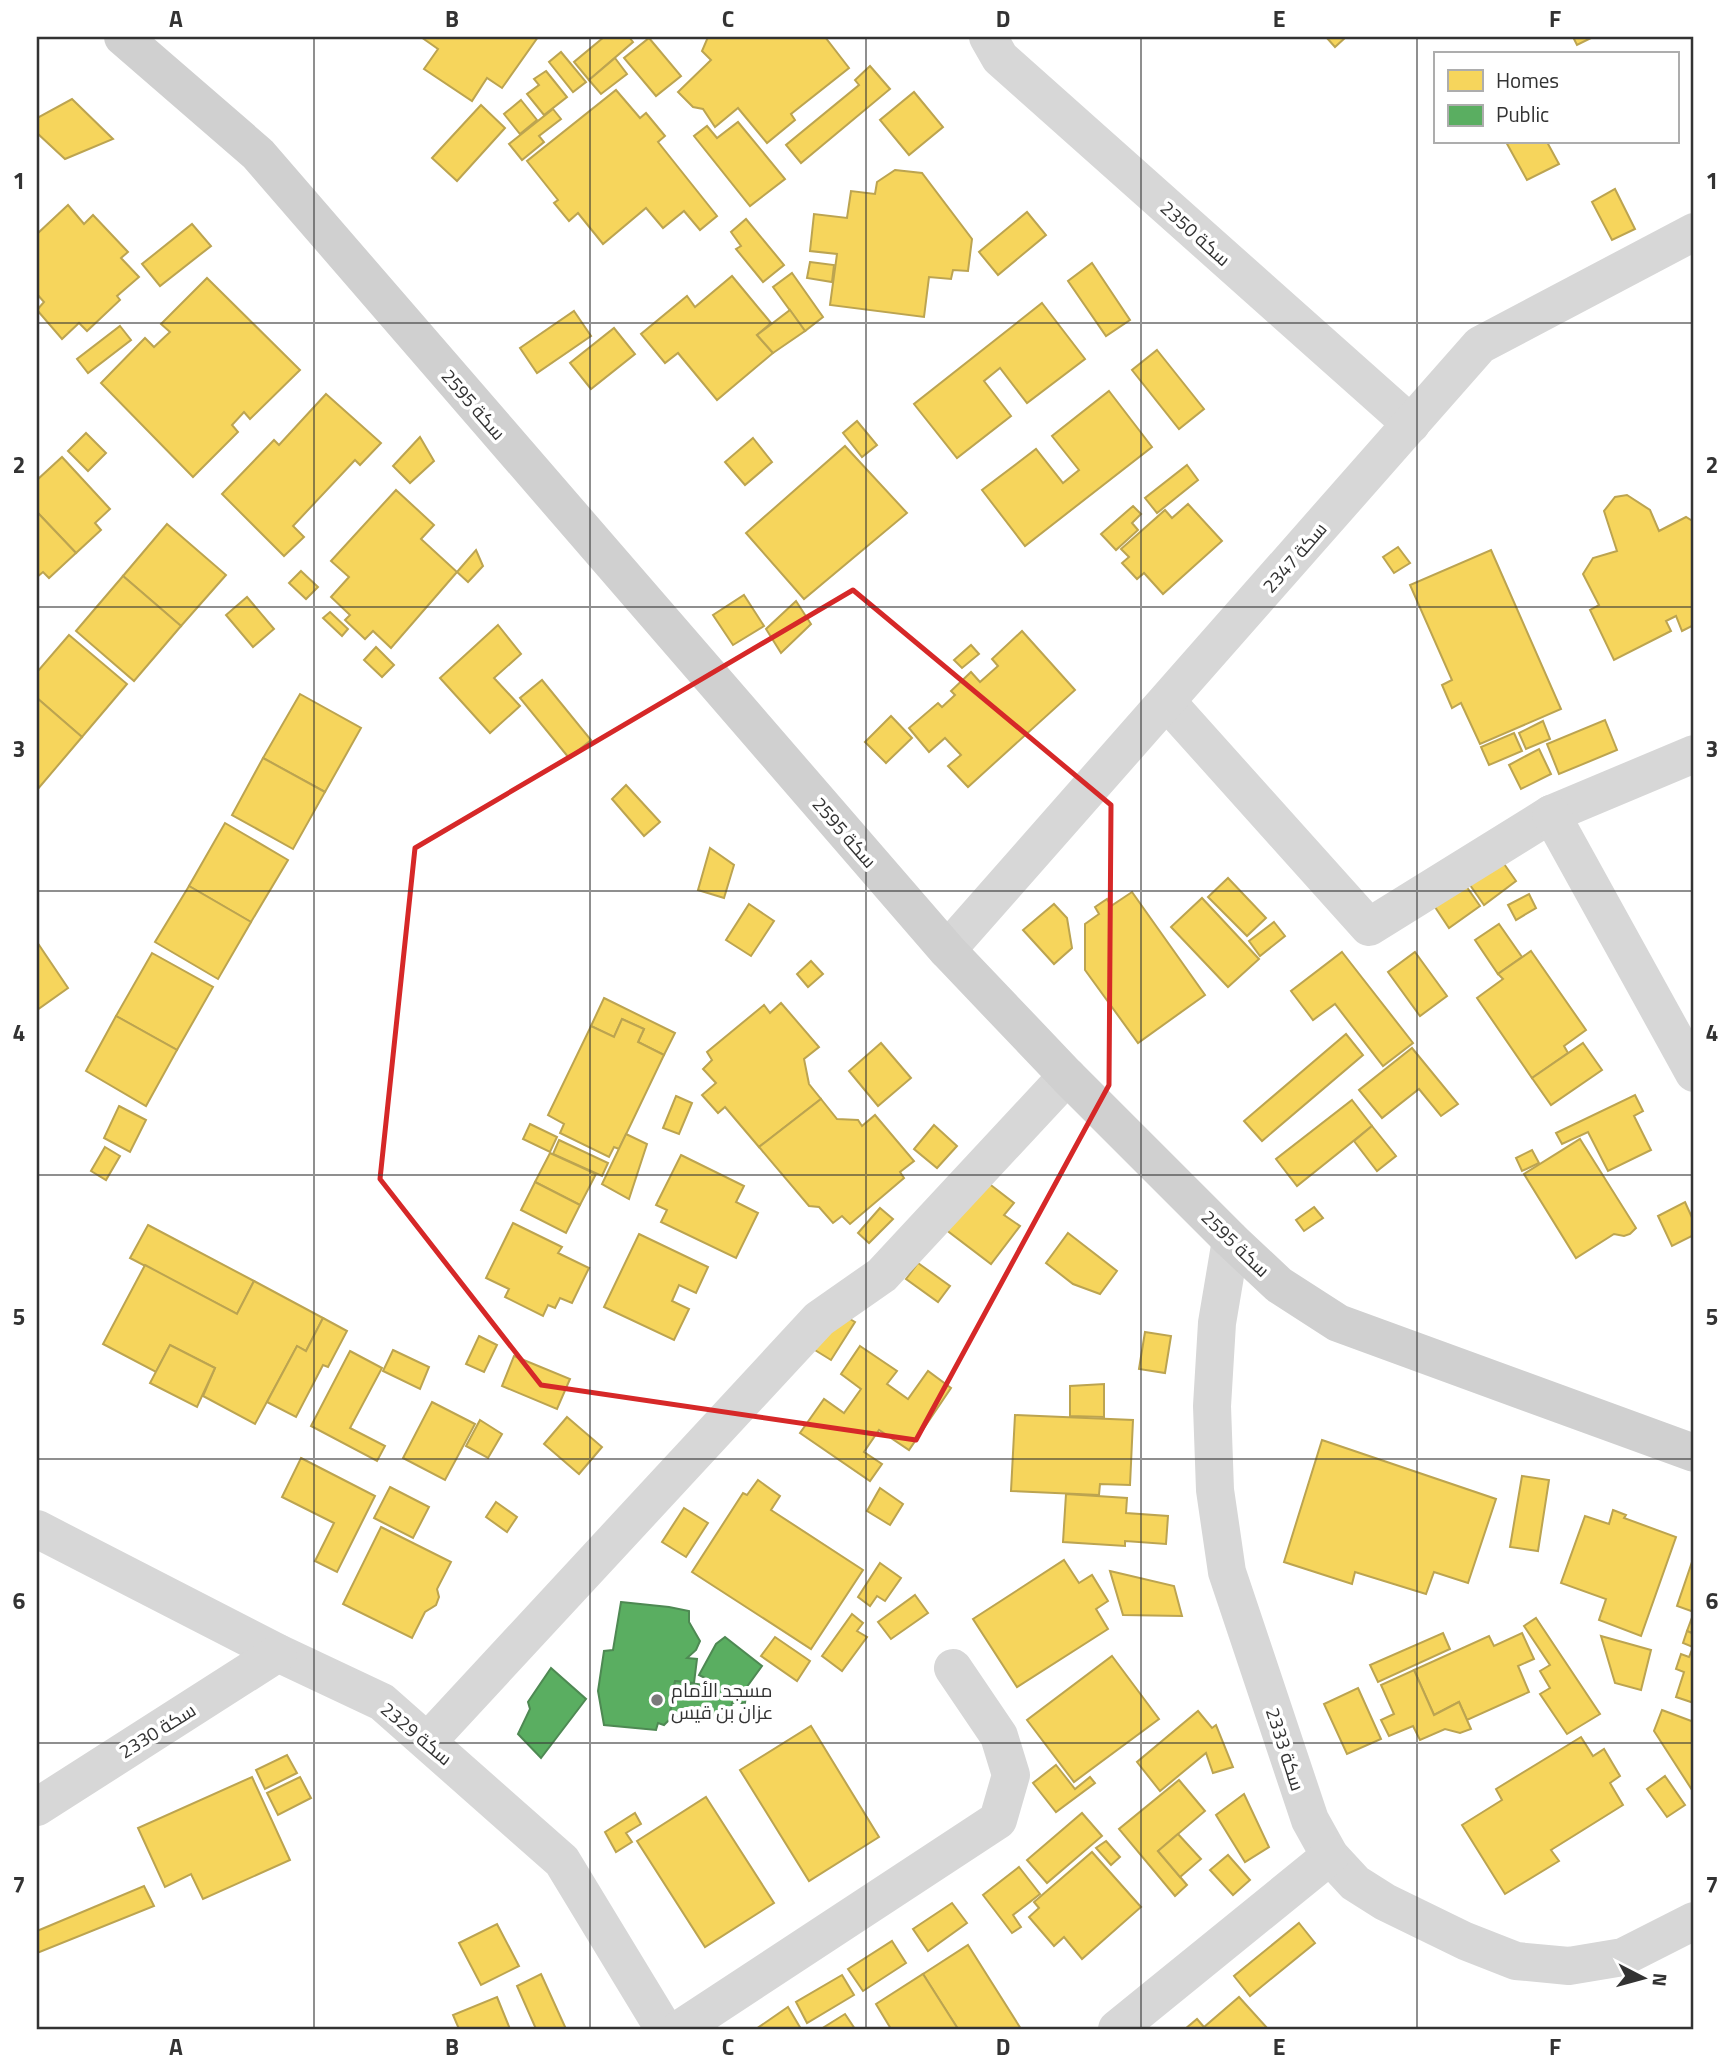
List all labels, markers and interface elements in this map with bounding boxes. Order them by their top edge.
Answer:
text: A [169,1,183,36]
text: B [445,1,459,36]
text: C [722,1,734,36]
text: D [996,1,1010,36]
text: E [1273,1,1285,36]
text: F [1549,1,1561,36]
legend [1434,52,1678,144]
text: Homes [1496,64,1559,96]
text: Public [1496,98,1549,130]
text: 1 [13,163,25,198]
text: 1 [1706,163,1718,198]
street label: سكة 2350 [1154,193,1238,273]
street label: سكة 2595 [435,362,513,446]
text: 2 [13,447,25,482]
text: 2 [1706,447,1718,482]
street label: سكة 2347 [1255,515,1333,599]
text: 3 [13,731,25,766]
text: 3 [1706,731,1718,766]
street label: سكة 2595 [806,790,884,874]
text: 4 [13,1015,25,1050]
text: 4 [1706,1015,1718,1050]
street label: سكة 2595 [1195,1203,1277,1283]
text: 5 [13,1299,25,1334]
text: 5 [1706,1299,1718,1334]
text: 6 [13,1583,26,1618]
text: 6 [1706,1583,1719,1618]
place label: مسجد الأمام عزان بن قيس [671,1675,773,1726]
marker: مسجد الأمام عزان بن قيس [649,1692,665,1708]
street label: سكة 2329 [375,1694,459,1772]
street label: سكة 2330 [113,1695,201,1765]
street label: سكة 2333 [1259,1704,1313,1794]
text: 7 [13,1867,25,1902]
text: 7 [1706,1867,1718,1902]
north arrow [1608,1944,1678,2014]
text: N [1645,1972,1676,1988]
text: A [169,2029,183,2064]
text: B [445,2029,459,2064]
text: C [722,2029,734,2064]
text: D [996,2029,1010,2064]
text: E [1273,2029,1285,2064]
text: F [1549,2029,1561,2064]

